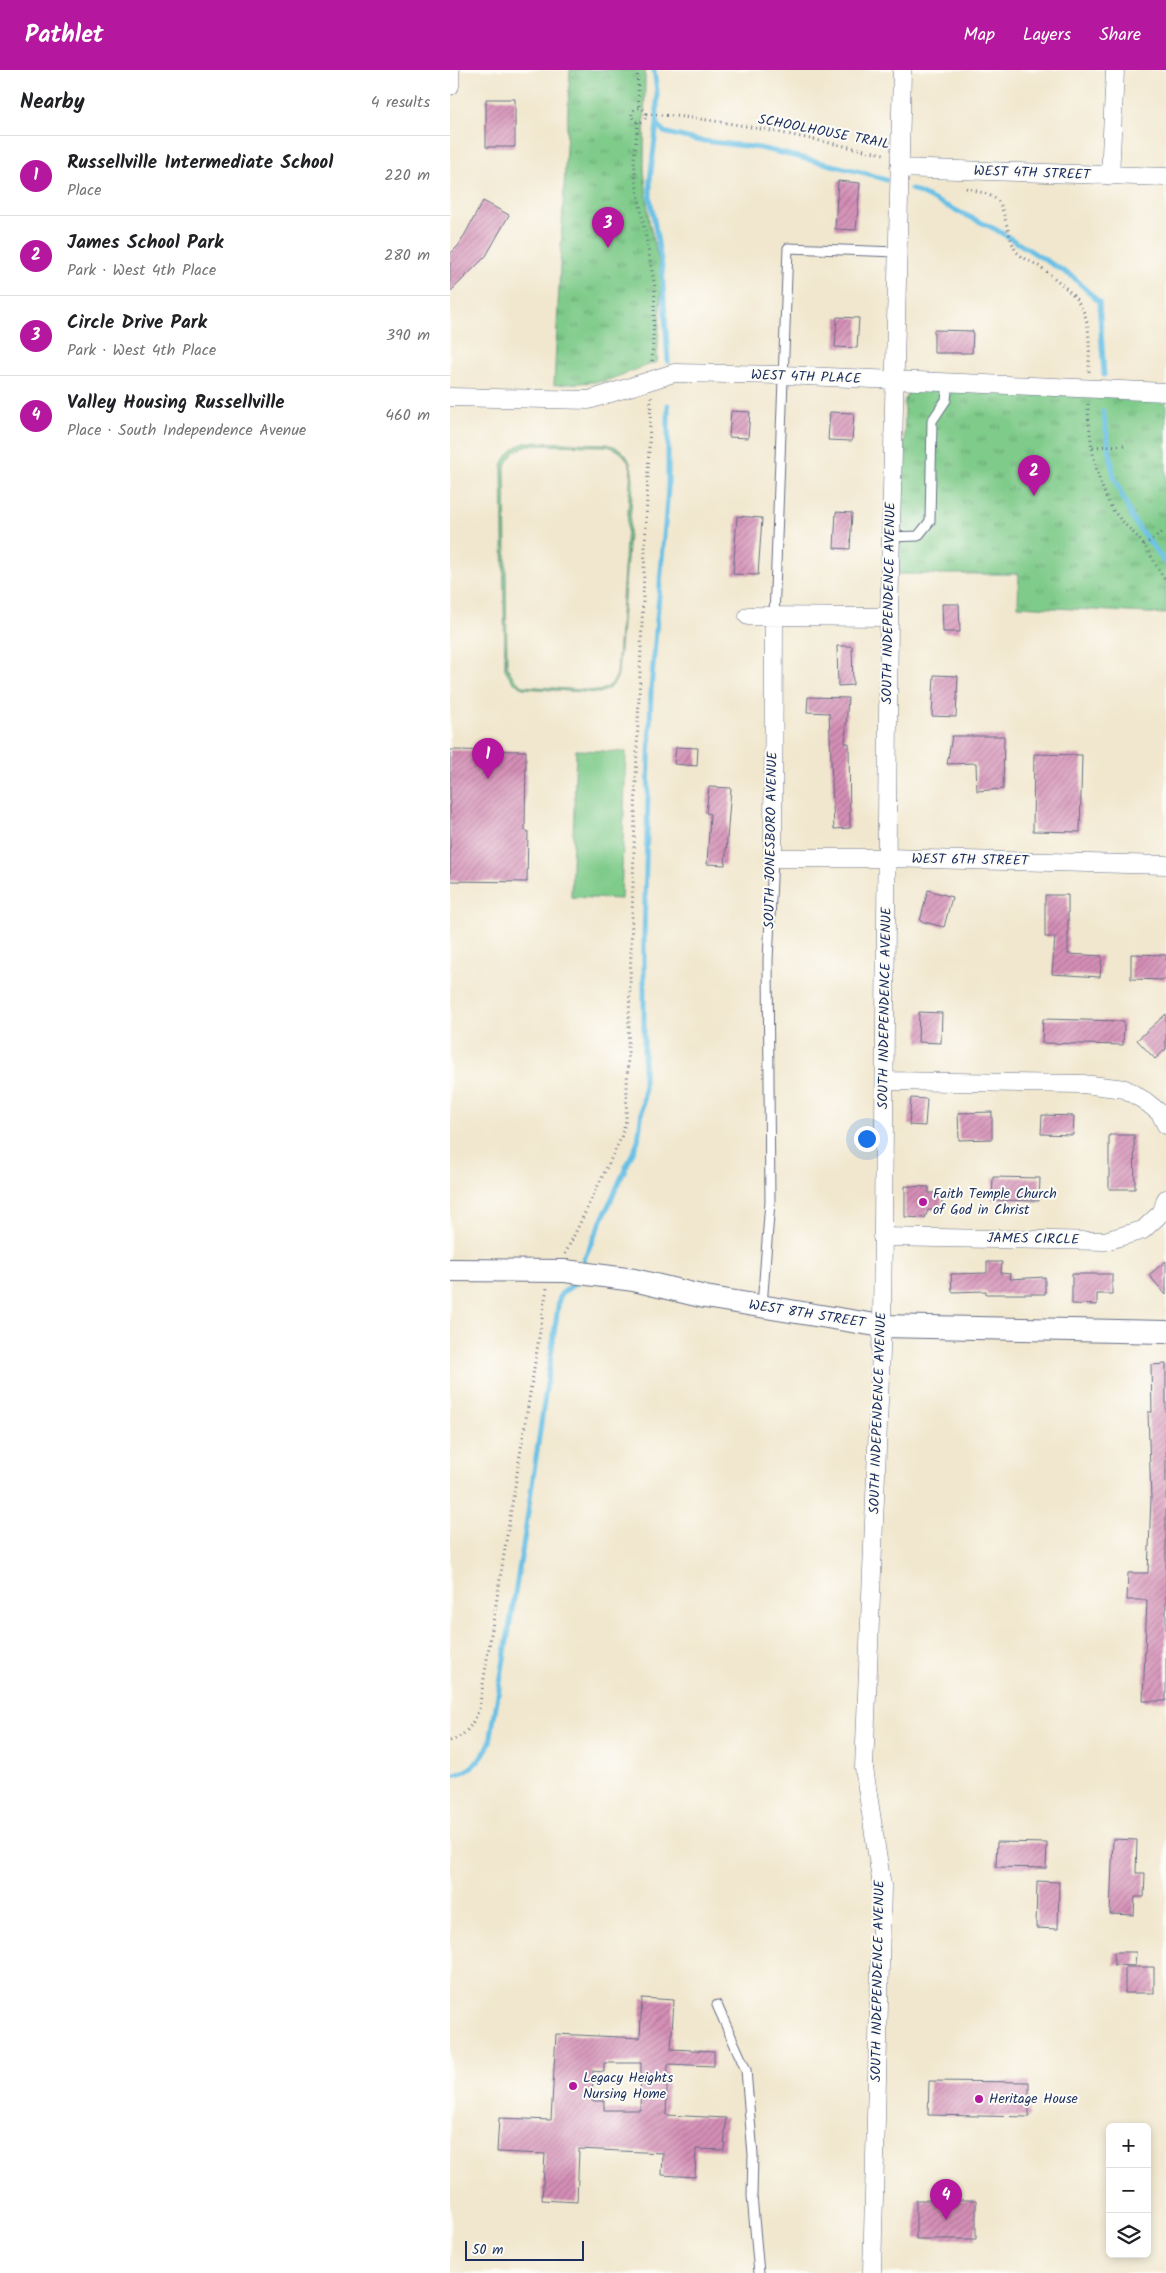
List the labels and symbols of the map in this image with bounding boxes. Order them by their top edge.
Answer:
street label: SCHOOLHOUSE TRAIL [756,108,892,156]
street label: WEST 4TH STREET [973,160,1092,186]
pin: 3 [592,207,624,248]
street label: WEST 4TH PLACE [751,364,862,390]
pin: 2 [1018,455,1050,496]
street label: SOUTH INDEPENDENCE AVENUE [876,501,902,704]
pin: 1 [472,738,504,779]
street label: SOUTH JONESBORO AVENUE [758,750,784,929]
street label: WEST 6TH STREET [911,848,1030,872]
street label: SOUTH INDEPENDENCE AVENUE [872,906,898,1109]
your location [854,1126,880,1152]
place label: Faith Temple Church of God in Christ [933,1183,1057,1221]
marker: Faith Temple Church of God in Christ [917,1196,929,1208]
street label: JAMES CIRCLE [987,1227,1080,1251]
street label: WEST 8TH STREET [747,1294,868,1334]
street label: SOUTH INDEPENDENCE AVENUE [863,1311,893,1514]
street label: SOUTH INDEPENDENCE AVENUE [865,1879,891,2082]
place label: Legacy Heights Nursing Home [583,2067,673,2105]
marker: Legacy Heights Nursing Home [567,2080,579,2092]
place label: Heritage House [989,2088,1079,2110]
marker: Heritage House [973,2093,985,2105]
pin: 4 [930,2179,962,2220]
scale bar [465,2238,584,2261]

